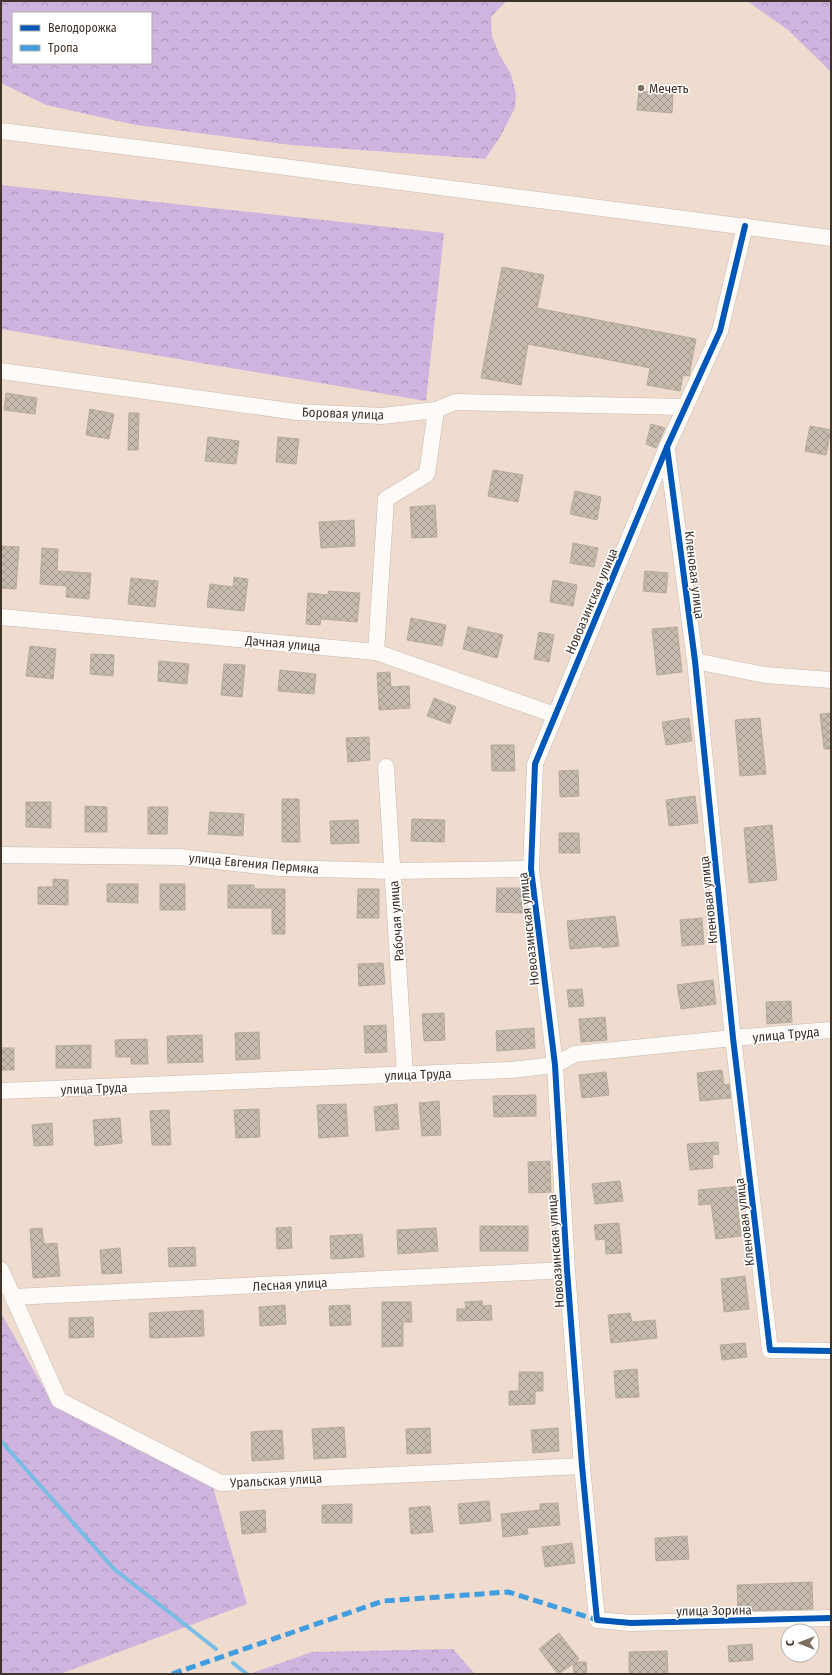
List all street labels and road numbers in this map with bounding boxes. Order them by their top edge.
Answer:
street label: Боровая улица [302,405,384,422]
street label: Кленовая улица [682,530,707,620]
street label: Новоазинская улица [562,546,621,657]
street label: Дачная улица [244,633,321,654]
street label: улица Евгения Пермяка [188,850,320,877]
street label: Кленовая улица [696,855,721,945]
street label: Новоазинская улица [515,872,542,986]
street label: Рабочая улица [386,880,407,962]
street label: улица Труда [752,1024,820,1045]
street label: улица Труда [384,1066,452,1083]
street label: улица Труда [60,1080,128,1097]
street label: Кленовая улица [732,1177,757,1267]
street label: Новоазинская улица [544,1194,567,1308]
street label: Лесная улица [252,1275,328,1294]
street label: Уральская улица [229,1471,322,1490]
street label: улица Зорина [676,1602,752,1619]

